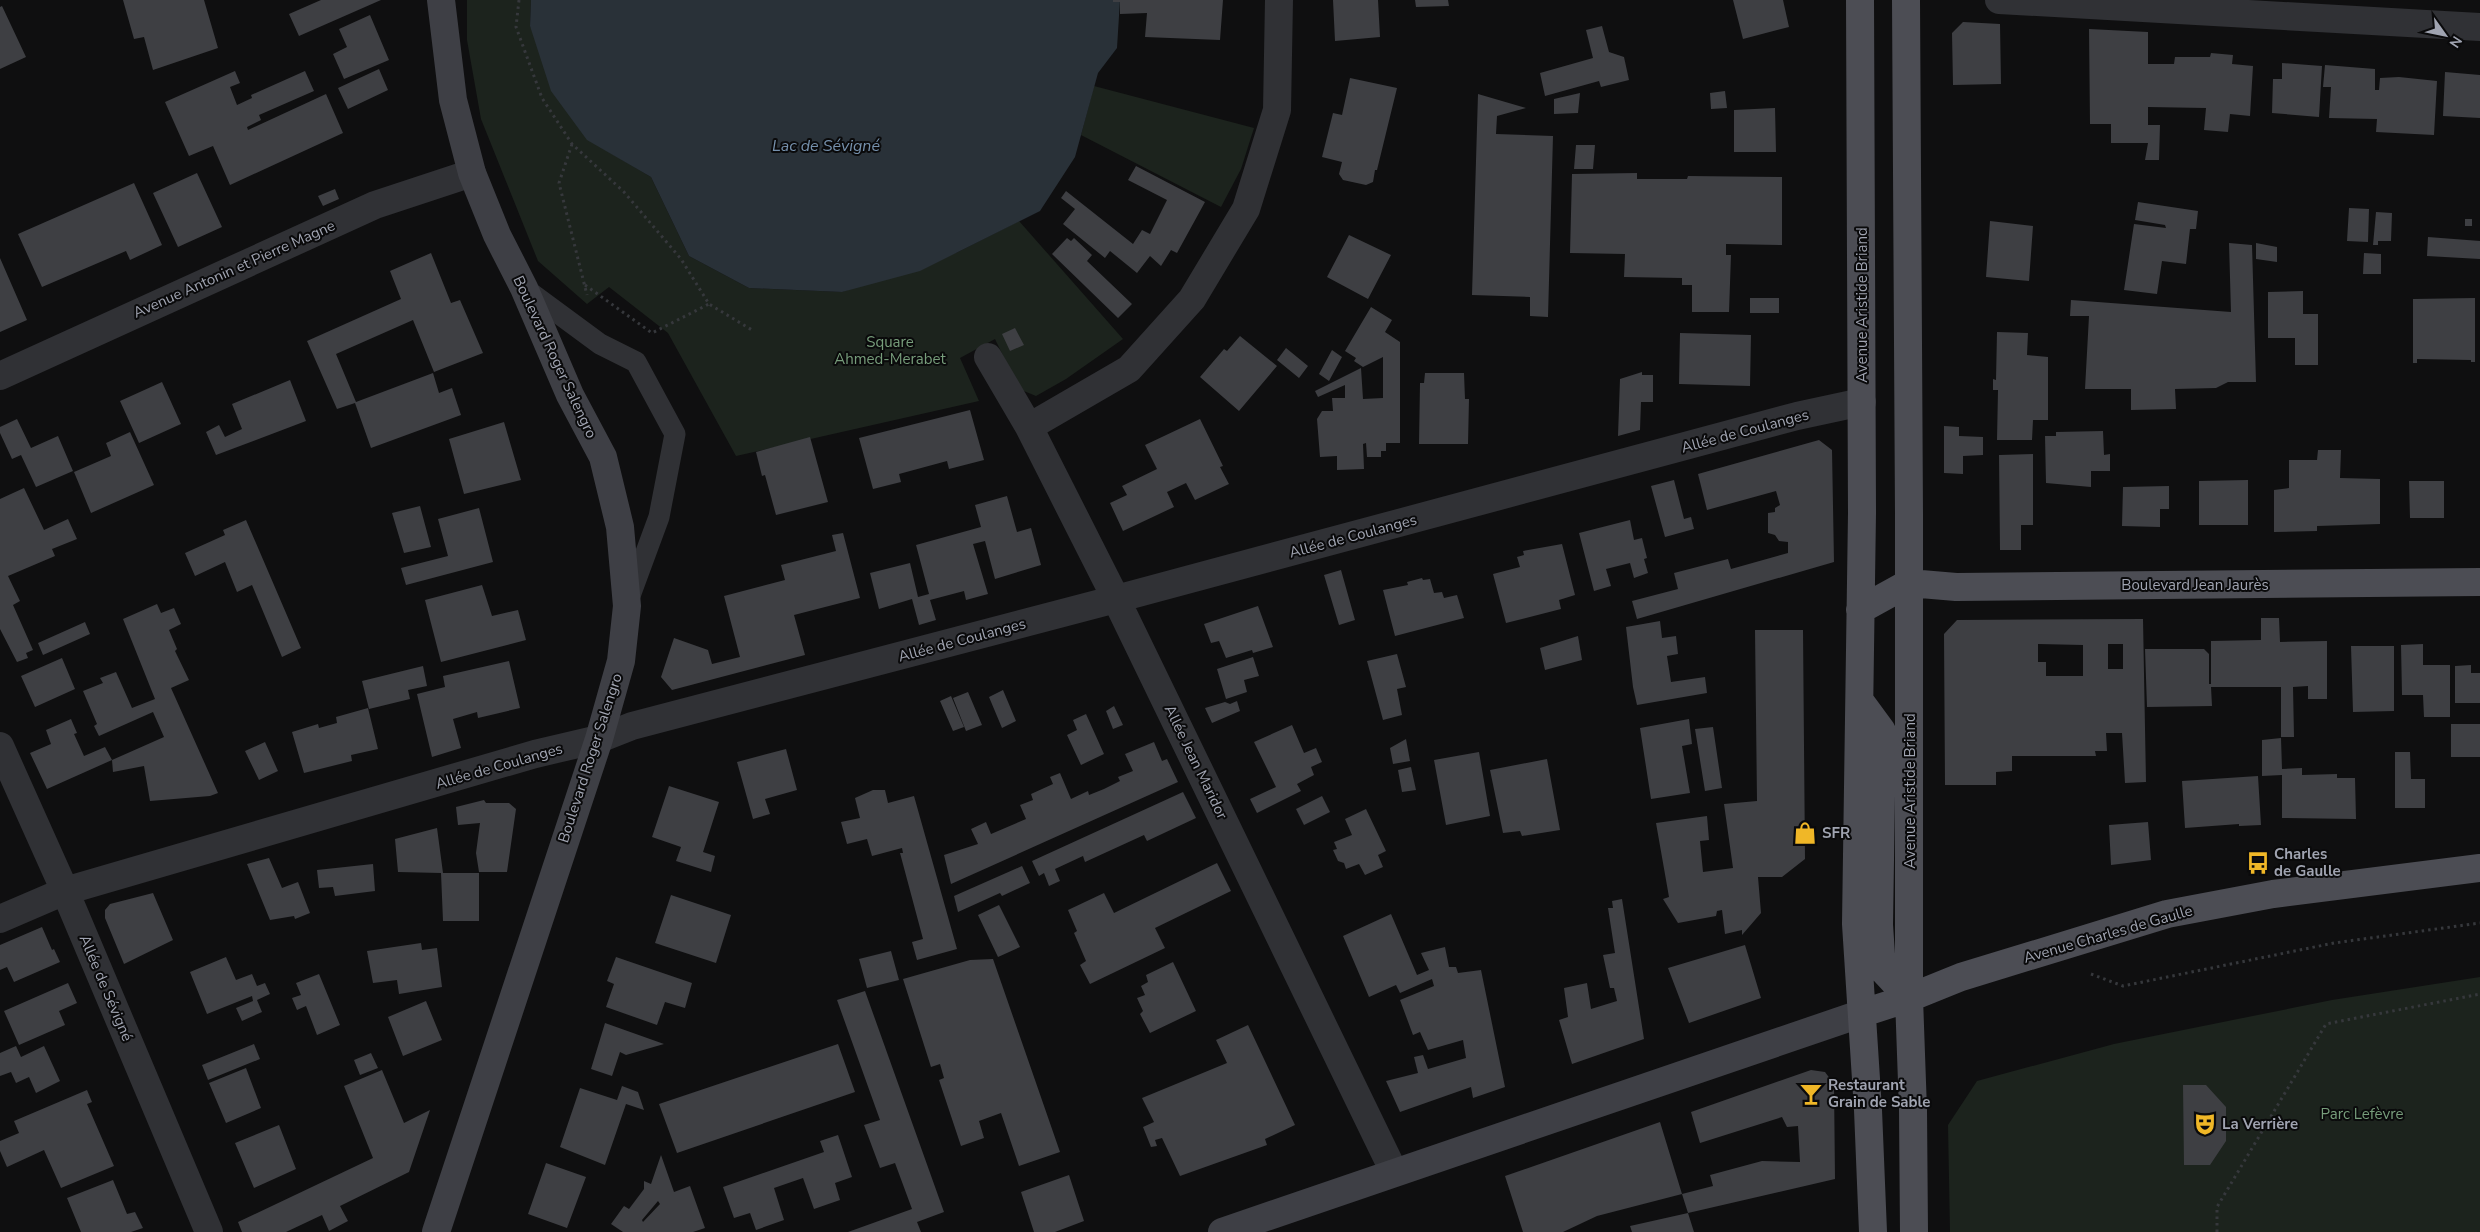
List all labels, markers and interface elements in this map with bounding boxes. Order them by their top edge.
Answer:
north arrow [2420,10,2470,60]
text: N [2445,32,2466,51]
water label: Lac de Sévigné [772,135,880,157]
street label: Avenue Antonin et Pierre Magne [130,215,338,323]
street label: Avenue Aristide Briand [1852,227,1872,383]
street label: Boulevard Roger Salengro [508,272,602,442]
park label: Square Ahmed-Merabet [834,332,946,369]
street label: Allée de Coulanges [1679,404,1811,458]
street label: Allée de Coulanges [1287,509,1419,563]
street label: Boulevard Jean Jaurès [2121,575,2269,595]
street label: Allée de Coulanges [896,613,1028,667]
street label: Boulevard Roger Salengro [553,671,627,845]
street label: Allée Jean Maridor [1160,702,1233,823]
street label: Avenue Aristide Briand [1900,713,1920,869]
street label: Allée de Coulanges [433,738,565,794]
shop icon: SFR [1792,820,1818,846]
place label: SFR [1822,823,1851,843]
place label: Charles de Gaulle [2274,844,2341,881]
bus stop icon: Charles de Gaulle [2245,850,2271,876]
street label: Avenue Charles de Gaulle [2021,900,2195,968]
street label: Allée de Sévigné [75,932,137,1044]
place label: Restaurant Grain de Sable [1828,1075,1930,1112]
bar icon: Restaurant Grain de Sable [1798,1081,1824,1107]
park label: Parc Lefèvre [2321,1104,2403,1124]
theatre icon: La Verrière [2192,1111,2218,1137]
place label: La Verrière [2222,1114,2298,1134]

